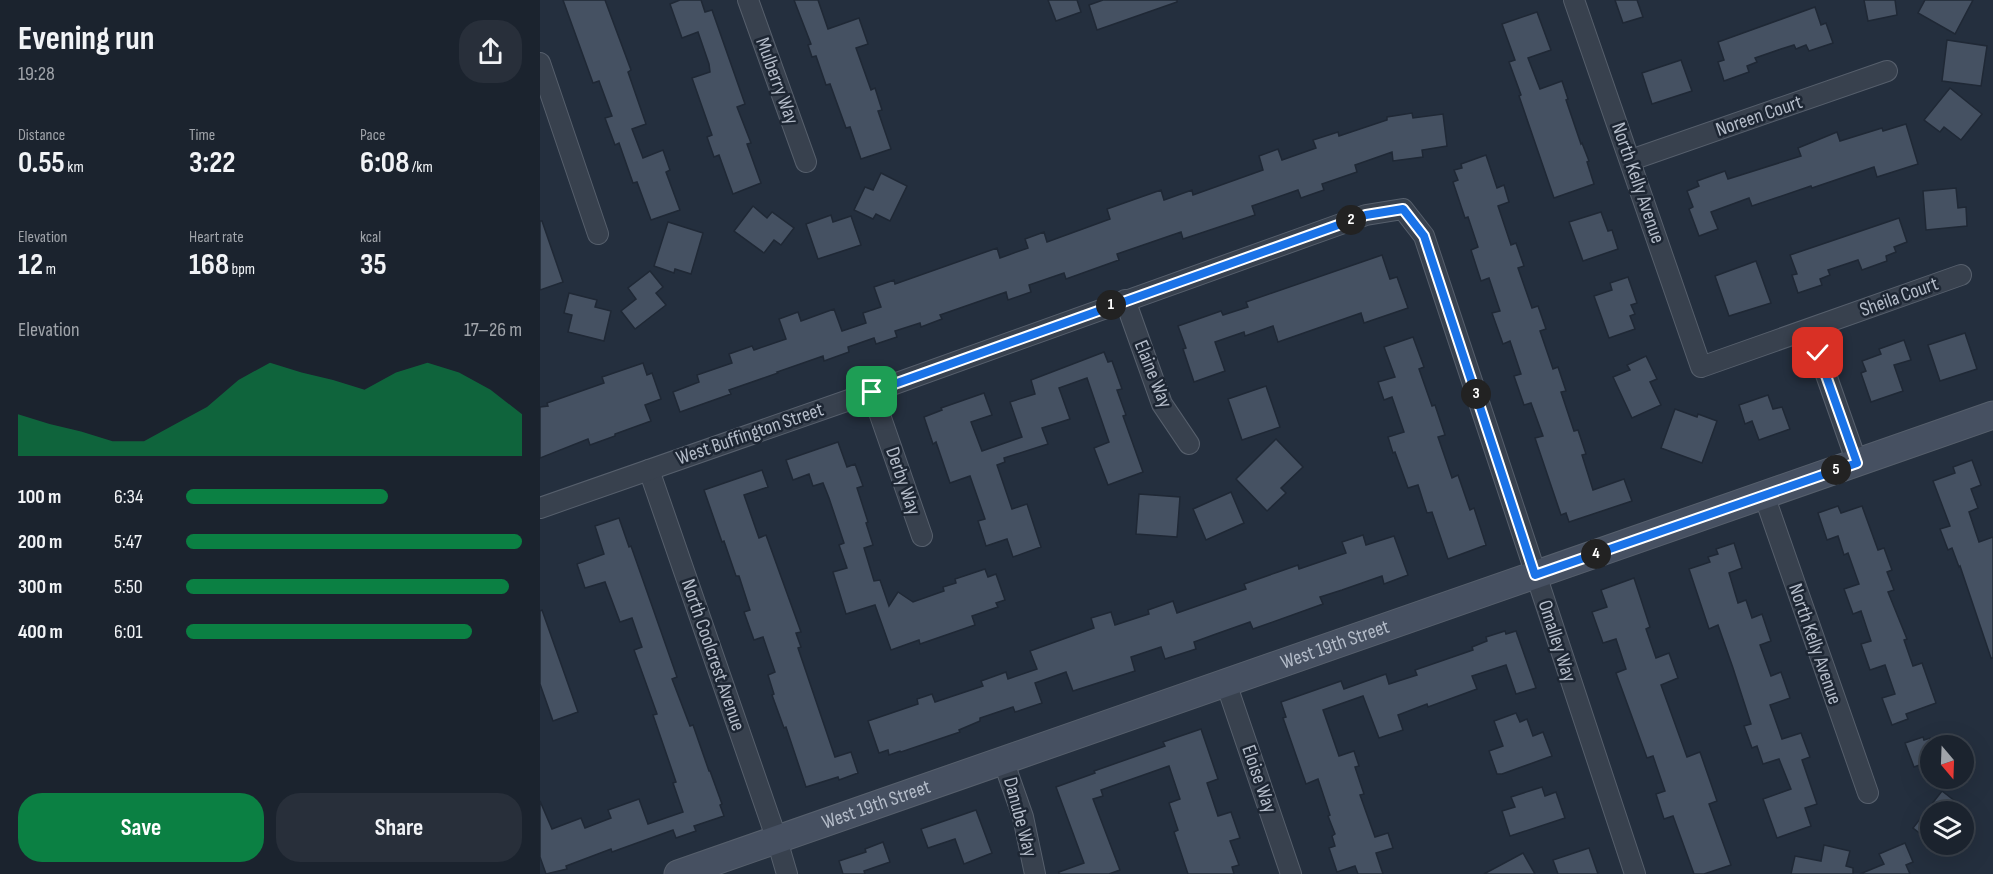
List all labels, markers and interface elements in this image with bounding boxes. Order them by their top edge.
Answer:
text: Evening run [18,19,154,59]
button: share [459,20,522,83]
street label: Mulberry Way [750,34,804,128]
text: 19:28 [18,62,55,86]
street label: Noreen Court [1713,90,1805,142]
street label: North Kelly Avenue [1606,119,1670,247]
text: Distance [18,126,65,145]
text: Time [189,126,215,145]
text: Pace [360,126,385,145]
text: 0.55 [18,145,65,181]
text: 3:22 [189,145,235,181]
text: 6:08 [360,145,409,181]
text: km [65,158,84,177]
text: /km [409,158,433,177]
pin: 2 [1336,205,1366,235]
text: 2 [1347,210,1355,229]
text: Elevation [18,228,67,247]
text: Heart rate [189,228,244,247]
text: kcal [360,228,381,247]
text: 12 [18,247,43,283]
text: 168 [189,247,229,283]
text: 35 [360,247,387,283]
text: m [43,260,56,279]
text: bpm [229,260,255,279]
street label: Sheila Court [1856,272,1942,322]
pin: 1 [1096,290,1126,320]
text: 1 [1108,295,1114,314]
text: Elevation [18,318,80,342]
text: 17–26 m [464,318,522,342]
pin [1792,327,1843,378]
icon: check [1801,336,1834,369]
street label: Elaine Way [1129,337,1178,412]
pin [846,366,897,417]
icon: arrive [855,375,888,408]
pin: 3 [1461,379,1491,409]
text: 3 [1472,384,1480,403]
street label: West Buffington Street [673,398,827,470]
street label: Derby Way [880,444,926,518]
pin: 5 [1821,455,1851,485]
text: 5 [1832,460,1840,479]
text: 100 m [18,485,61,509]
text: 6:34 [114,485,143,509]
text: 200 m [18,530,62,554]
text: 5:47 [114,530,142,554]
pin: 4 [1581,539,1611,569]
text: 4 [1592,544,1600,563]
text: 300 m [18,575,62,599]
text: 5:50 [114,575,143,599]
street label: North Coolcrest Avenue [676,576,750,734]
street label: North Kelly Avenue [1783,580,1847,708]
street label: Omalley Way [1533,597,1582,685]
street label: West 19th Street [1278,615,1393,675]
text: 400 m [18,620,63,644]
text: 6:01 [114,620,142,644]
north arrow [1920,735,1974,789]
map controls [1920,735,1974,855]
street label: Eloise Way [1236,742,1282,816]
street label: Danube Way [998,774,1042,860]
street label: West 19th Street [819,775,934,835]
button: Save [18,793,264,862]
button: Share [276,793,522,862]
button: layers [1920,801,1974,855]

